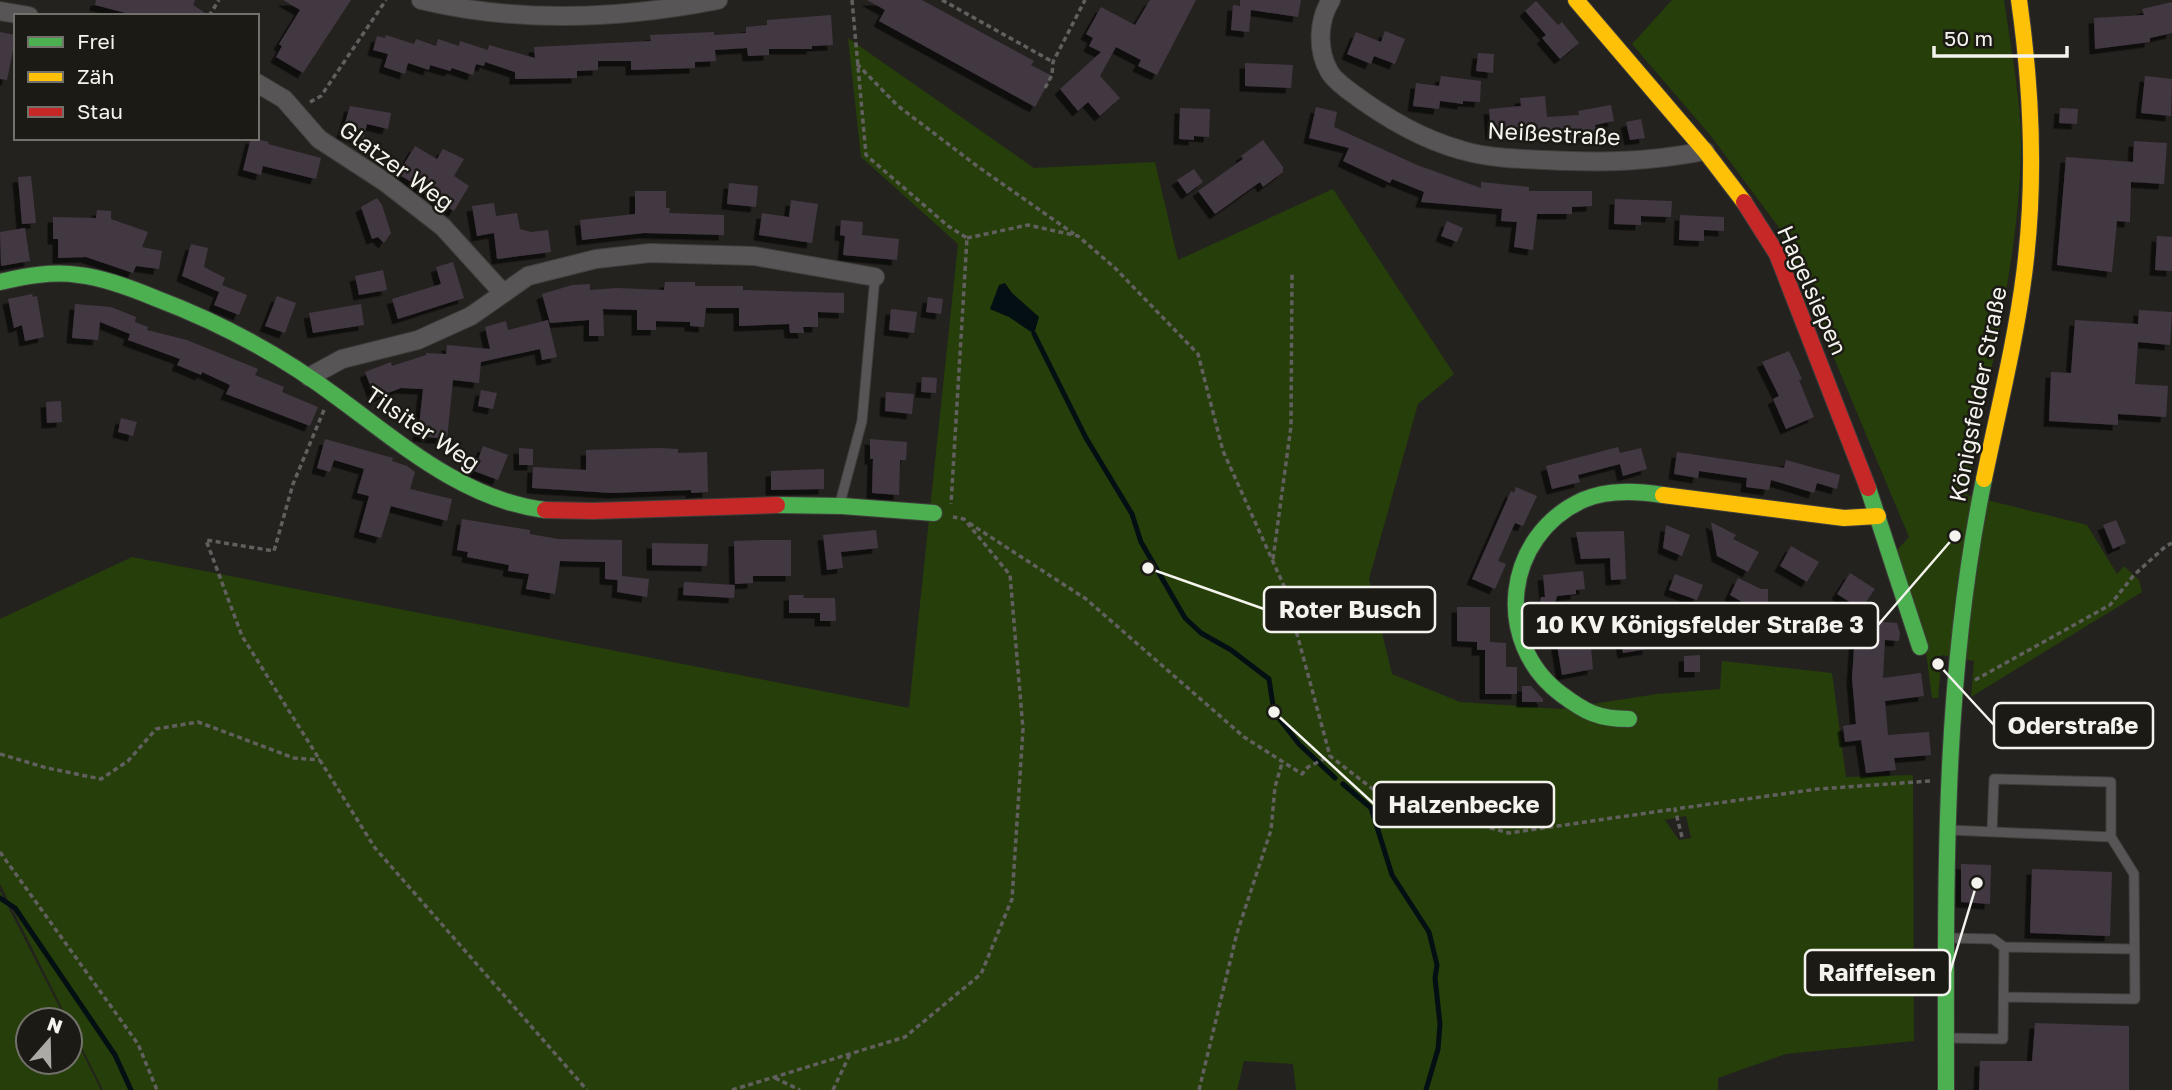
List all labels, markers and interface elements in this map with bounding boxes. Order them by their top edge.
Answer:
legend [14,14,259,140]
scale bar [1934,14,2067,58]
text: 50 m [1944,25,1993,51]
text: Frei [77,28,115,54]
text: Zäh [77,63,114,89]
text: Stau [77,98,123,124]
street label: Glatzer Weg [334,114,460,216]
street label: Neißestraße [1487,116,1621,150]
street label: Hagelsiepen [1772,221,1854,359]
street label: Königsfelder Straße [1942,284,2012,504]
street label: Tilsiter Weg [360,379,486,477]
callout: Roter Busch [1264,587,1435,632]
text: Roter Busch [1279,594,1421,623]
callout: 10 KV Königsfelder Straße 3 [1522,603,1878,648]
text: 10 KV Königsfelder Straße 3 [1536,609,1864,638]
callout: Oderstraße [1994,703,2153,748]
text: Oderstraße [2007,710,2139,739]
callout: Halzenbecke [1374,782,1554,827]
text: Halzenbecke [1388,789,1540,818]
callout: Raiffeisen [1805,950,1950,995]
text: Raiffeisen [1818,957,1936,986]
north arrow [14,1006,84,1076]
text: N [44,1011,66,1038]

